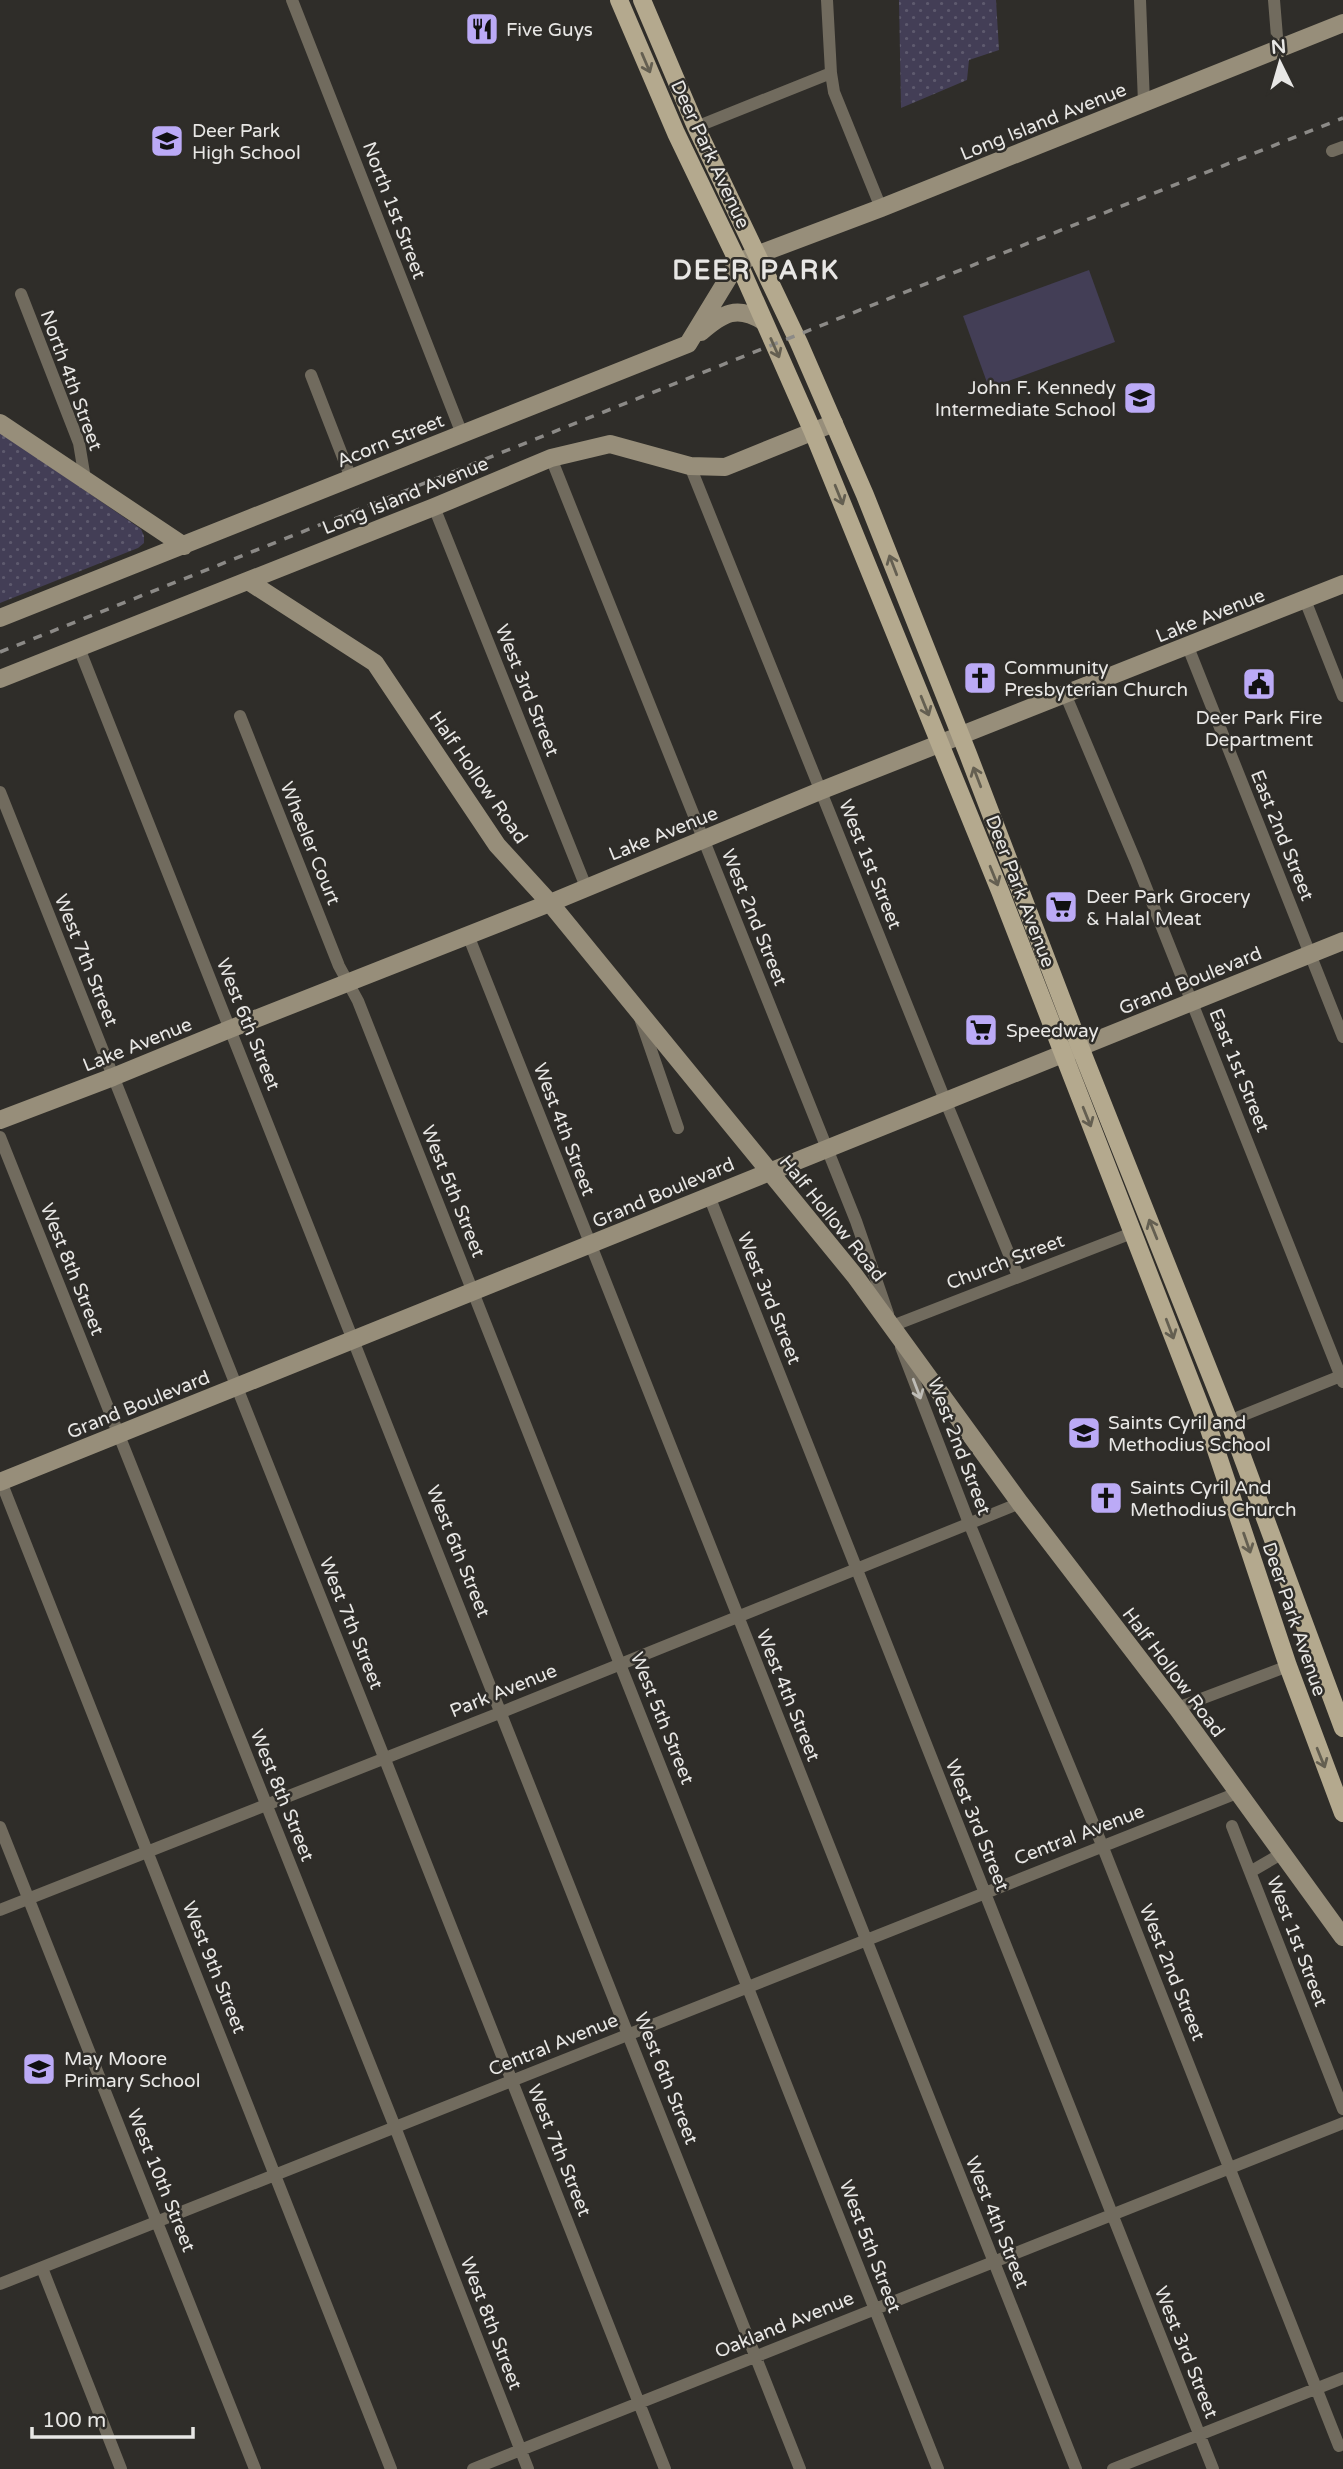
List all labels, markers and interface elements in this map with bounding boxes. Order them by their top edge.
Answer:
restaurant icon: Five Guys [463,10,501,48]
place label: Five Guys [506,19,593,41]
north arrow [1245,28,1315,98]
text: N [1270,35,1287,59]
one-way arrow [640,51,653,73]
street label: Deer Park Avenue [666,77,754,232]
street label: Long Island Avenue [957,79,1130,165]
place label: Deer Park High School [192,120,301,164]
school or university icon: Deer Park High School [148,122,186,160]
street label: North 1st Street [358,139,430,282]
district label: DEER PARK [672,255,840,286]
street label: North 4th Street [35,307,107,453]
one-way arrow [769,336,782,358]
place label: John F. Kennedy Intermediate School [935,377,1116,421]
school or university icon: John F. Kennedy Intermediate School [1121,379,1159,417]
street label: Acorn Street [334,409,447,472]
street label: Long Island Avenue [319,453,492,539]
one-way arrow [833,484,846,505]
one-way arrow [885,555,898,577]
street label: Lake Avenue [1153,584,1268,648]
street label: West 3rd Street [491,621,564,760]
place label: Community Presbyterian Church [1004,657,1188,701]
church icon: Community Presbyterian Church [961,659,999,697]
public building icon: Deer Park Fire Department [1240,665,1278,703]
one-way arrow [919,694,932,716]
street label: Half Hollow Road [424,707,532,848]
place label: Deer Park Fire Department [1196,707,1322,751]
one-way arrow [969,766,982,788]
street label: East 2nd Street [1246,767,1318,904]
street label: Wheeler Court [275,779,345,908]
street label: West 1st Street [834,796,906,932]
street label: Lake Avenue [606,802,721,866]
street label: Deer Park Avenue [981,812,1059,971]
street label: West 2nd Street [717,846,791,989]
one-way arrow [988,865,1001,887]
place label: Deer Park Grocery & Halal Meat [1086,886,1250,930]
supermarket icon: Deer Park Grocery & Halal Meat [1042,888,1080,926]
street label: West 7th Street [50,891,123,1030]
street label: Grand Boulevard [1116,942,1265,1020]
street label: West 6th Street [212,955,285,1094]
street label: East 1st Street [1204,1005,1274,1135]
supermarket icon: Speedway [962,1011,1000,1049]
street label: Lake Avenue [80,1013,195,1077]
place label: Speedway [1006,1020,1099,1042]
street label: West 4th Street [529,1060,599,1199]
one-way arrow [1081,1106,1094,1128]
street label: West 5th Street [417,1122,490,1261]
street label: Half Hollow Road [775,1151,890,1286]
street label: Grand Boulevard [589,1153,738,1233]
street label: West 8th Street [36,1200,109,1339]
one-way arrow [1146,1218,1159,1240]
street label: West 3rd Street [733,1229,806,1368]
street label: Church Street [943,1229,1067,1294]
one-way arrow [1164,1318,1177,1339]
street label: Grand Boulevard [64,1366,213,1444]
street label: West 2nd Street [923,1375,995,1518]
one-way arrow [912,1378,925,1400]
place label: Saints Cyril and Methodius School [1108,1412,1271,1456]
school or university icon: Saints Cyril and Methodius School [1065,1414,1103,1452]
place label: Saints Cyril And Methodius Church [1130,1477,1297,1521]
church icon: Saints Cyril And Methodius Church [1087,1479,1125,1517]
street label: West 6th Street [422,1482,495,1621]
one-way arrow [1242,1531,1254,1553]
street label: Deer Park Avenue [1257,1540,1331,1699]
street label: West 7th Street [315,1554,388,1693]
street label: Half Hollow Road [1117,1604,1229,1742]
street label: West 4th Street [752,1626,825,1765]
street label: West 5th Street [626,1649,699,1788]
street label: Park Avenue [447,1659,560,1722]
street label: West 8th Street [246,1726,319,1865]
one-way arrow [1316,1746,1329,1768]
street label: West 3rd Street [941,1756,1014,1895]
street label: Central Avenue [1011,1800,1148,1870]
street label: West 1st Street [1262,1873,1332,2010]
street label: West 9th Street [178,1898,251,2037]
street label: West 2nd Street [1135,1901,1209,2044]
street label: Central Avenue [485,2009,621,2081]
street label: West 6th Street [630,2009,703,2148]
place label: May Moore Primary School [64,2048,200,2092]
school or university icon: May Moore Primary School [20,2050,58,2088]
street label: West 7th Street [523,2081,596,2220]
street label: West 10th Street [122,2106,200,2255]
street label: West 4th Street [961,2153,1034,2292]
street label: West 5th Street [835,2177,905,2316]
street label: West 8th Street [456,2254,526,2393]
street label: West 3rd Street [1150,2283,1223,2422]
street label: Oakland Avenue [712,2287,857,2363]
scale bar [32,2396,192,2440]
text: 100 m [42,2408,106,2433]

